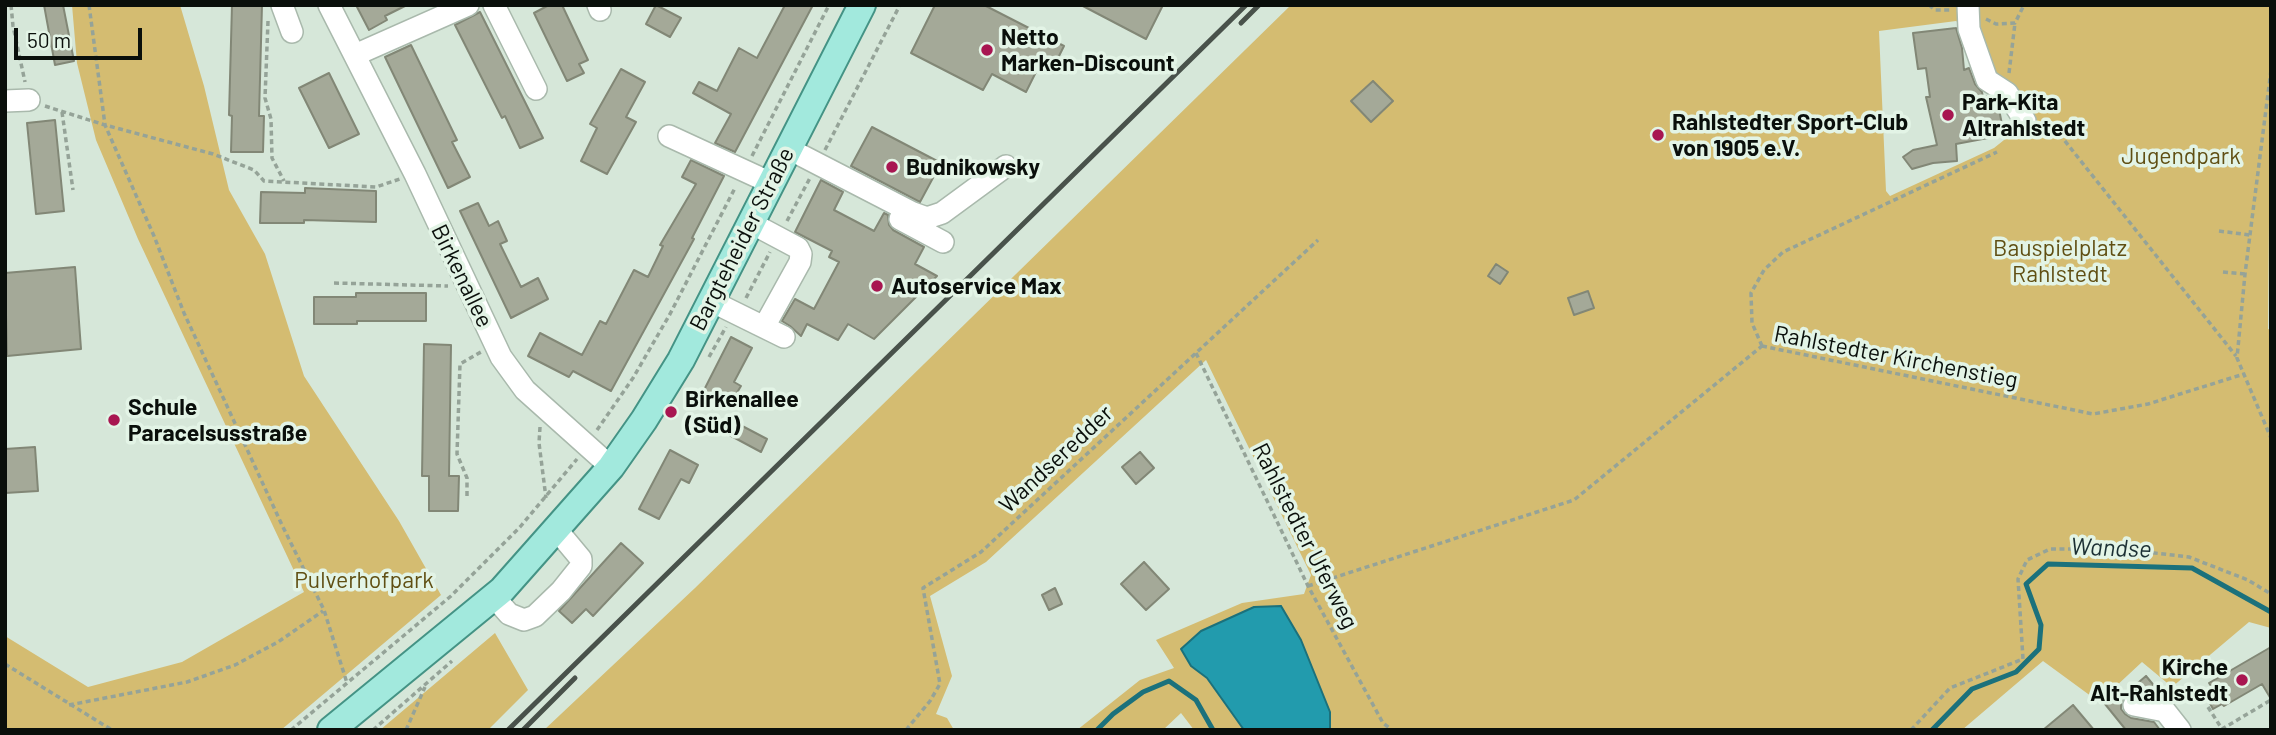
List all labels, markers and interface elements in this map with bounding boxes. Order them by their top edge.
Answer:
scale bar [18,14,145,58]
place label: Netto Marken-Discount [1001,23,1175,77]
text: 50 m [27,27,71,52]
marker: Netto Marken-Discount [979,42,995,58]
place label: Park-Kita Altrahlstedt [1962,88,2085,142]
marker: Park-Kita Altrahlstedt [1940,107,1956,123]
place label: Rahlstedter Sport-Club von 1905 e.V. [1672,108,1908,162]
marker: Rahlstedter Sport-Club von 1905 e.V. [1650,127,1666,143]
park label: Jugendpark [2121,142,2241,170]
street label: Bargteheider Straße [684,143,800,335]
place label: Budnikowsky [906,153,1040,181]
marker: Budnikowsky [884,159,900,175]
street label: Birkenallee [425,220,499,332]
park label: Bauspielplatz Rahlstedt [1993,234,2127,288]
place label: Autoservice Max [891,272,1062,300]
marker: Autoservice Max [869,278,885,294]
street label: Rahlstedter Kirchenstieg [1772,320,2020,394]
place label: Birkenallee (Süd) [685,385,799,439]
place label: Schule Paracelsusstraße [128,393,307,447]
street label: Wandseredder [993,399,1119,519]
marker: Birkenallee (Süd) [663,404,679,420]
marker: Schule Paracelsusstraße [106,412,122,428]
street label: Rahlstedter Uferweg [1246,439,1364,633]
water label: Wandse [2070,532,2152,564]
park label: Pulverhofpark [294,566,434,594]
place label: Kirche Alt-Rahlstedt [2090,653,2228,707]
marker: Kirche Alt-Rahlstedt [2234,672,2250,688]

